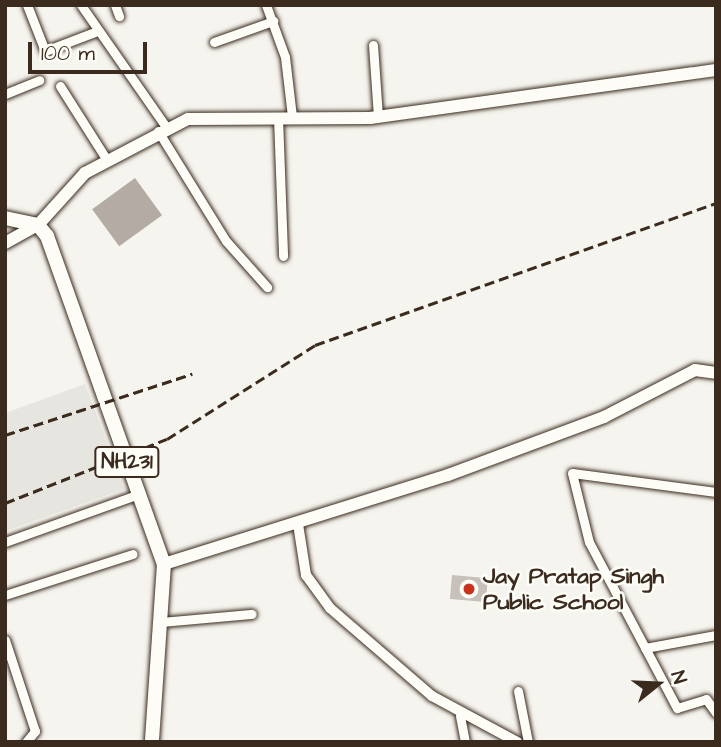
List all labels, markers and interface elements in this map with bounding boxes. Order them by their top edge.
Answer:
scale bar [32,28,150,72]
text: 100 m [41,39,95,68]
road number: NH231 [94,444,160,480]
place label: Jay Pratap Singh Public School [483,562,664,616]
marker: Jay Pratap Singh Public School [461,581,477,597]
north arrow [623,649,693,719]
text: N [664,668,693,687]

